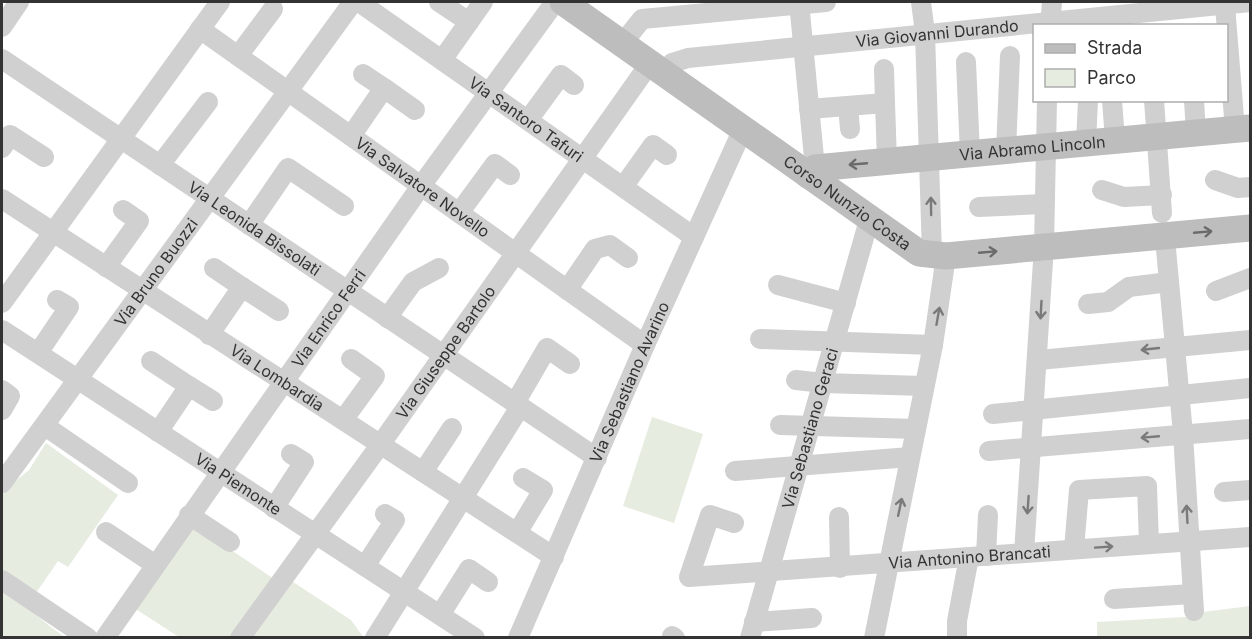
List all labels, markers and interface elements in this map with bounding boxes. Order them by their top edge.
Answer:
street label: Via Giovanni Durando [855,15,1019,51]
legend [1033,24,1228,102]
text: Strada [1087,37,1142,58]
text: Parco [1087,67,1136,88]
street label: Via Santoro Tafuri [465,72,587,166]
street label: Via Abramo Lincoln [958,131,1106,165]
street label: Via Salvatore Novello [351,132,494,242]
street label: Corso Nunzio Costa [780,151,915,254]
one-way arrow [848,159,868,170]
street label: Via Leonida Bissolati [184,177,325,280]
one-way arrow [925,197,937,217]
street label: Via Bruno Buozzi [110,214,202,330]
one-way arrow [1193,226,1213,237]
one-way arrow [978,246,998,257]
street label: Via Enrico Ferri [287,265,370,371]
street label: Via Giuseppe Bartolo [392,282,500,423]
street label: Via Sebastiano Avarino [585,298,673,466]
one-way arrow [1036,300,1047,320]
one-way arrow [932,307,943,326]
street label: Via Lombardia [226,340,328,415]
one-way arrow [1141,344,1161,355]
street label: Via Sebastiano Geraci [777,346,842,511]
one-way arrow [1141,432,1161,443]
street label: Via Piemonte [191,448,285,519]
one-way arrow [1022,494,1033,514]
one-way arrow [895,498,906,517]
one-way arrow [1182,505,1193,525]
street label: Via Antonino Brancati [888,541,1051,573]
one-way arrow [1093,541,1113,552]

